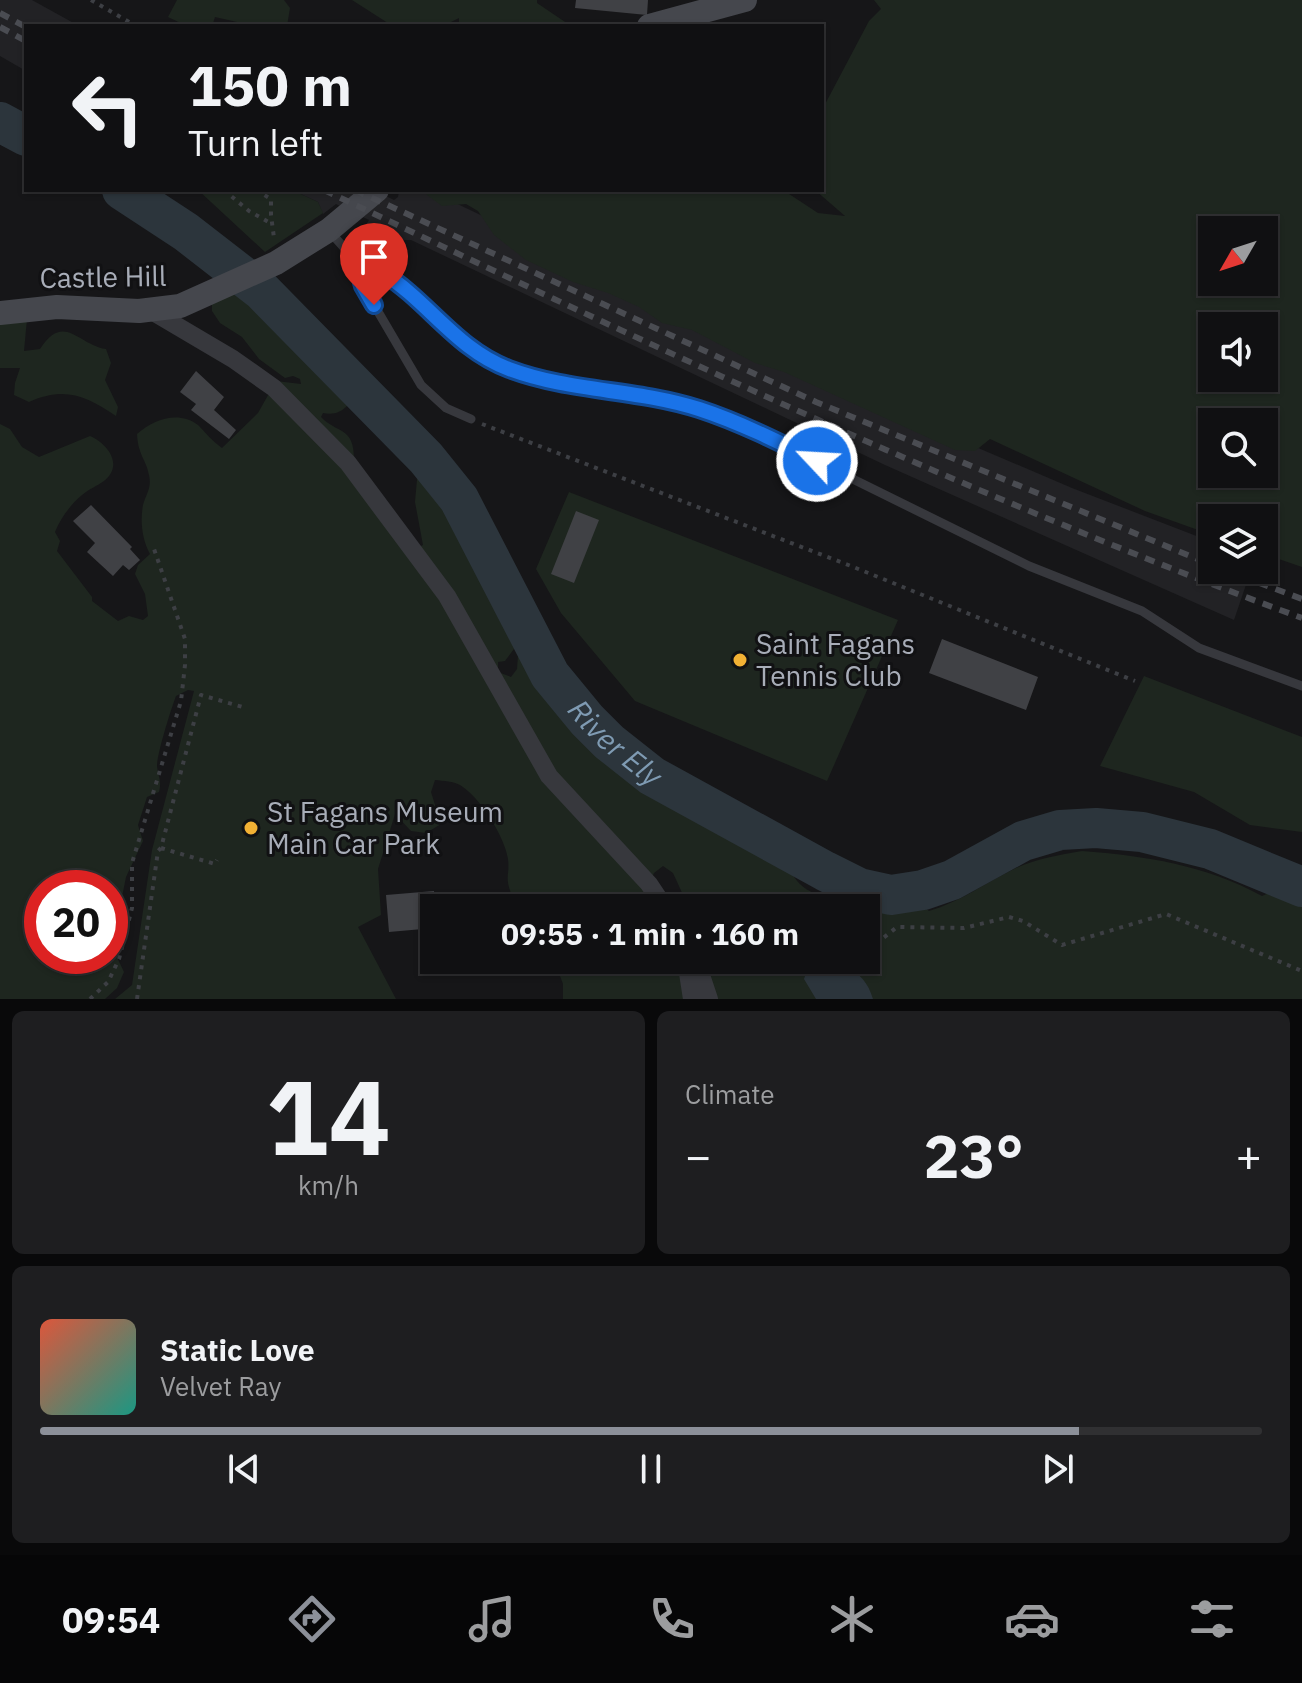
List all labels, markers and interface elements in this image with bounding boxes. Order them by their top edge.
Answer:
text: 150 m [188,49,352,121]
icon: left [56,56,160,160]
text: Turn left [188,119,323,166]
north arrow [1198,216,1278,296]
map controls [1198,216,1278,584]
pin [340,223,408,305]
icon: arrive [352,235,396,279]
street label: Castle Hill [39,257,167,296]
button: sound [1198,312,1278,392]
button: search [1198,408,1278,488]
position arrow [775,419,859,503]
button: layers [1198,504,1278,584]
place label: Saint Fagans Tennis Club [756,625,915,694]
marker: Saint Fagans Tennis Club [731,651,749,669]
water label: River Ely [560,691,672,795]
place label: St Fagans Museum Main Car Park [267,793,503,862]
marker: St Fagans Museum Main Car Park [242,819,260,837]
speed limit sign: 20 [24,870,128,974]
text: 09:55 · 1 min · 160 m [501,914,799,953]
text: 14 [266,1048,391,1184]
text: Climate [685,1077,775,1111]
text: 23° [923,1116,1024,1195]
text: − [685,1127,711,1184]
text: + [1236,1127,1262,1184]
text: km/h [298,1168,359,1202]
text: Static Love [160,1330,315,1369]
text: Velvet Ray [160,1369,281,1403]
icon: previous [222,1447,266,1491]
icon: pause [629,1447,673,1491]
icon: next [1036,1447,1080,1491]
icon: directions [284,1591,340,1647]
icon: music [464,1591,520,1647]
icon: phone [644,1591,700,1647]
icon: climate [824,1591,880,1647]
icon: car [1004,1591,1060,1647]
icon: filters [1184,1591,1240,1647]
text: 09:54 [62,1596,160,1643]

